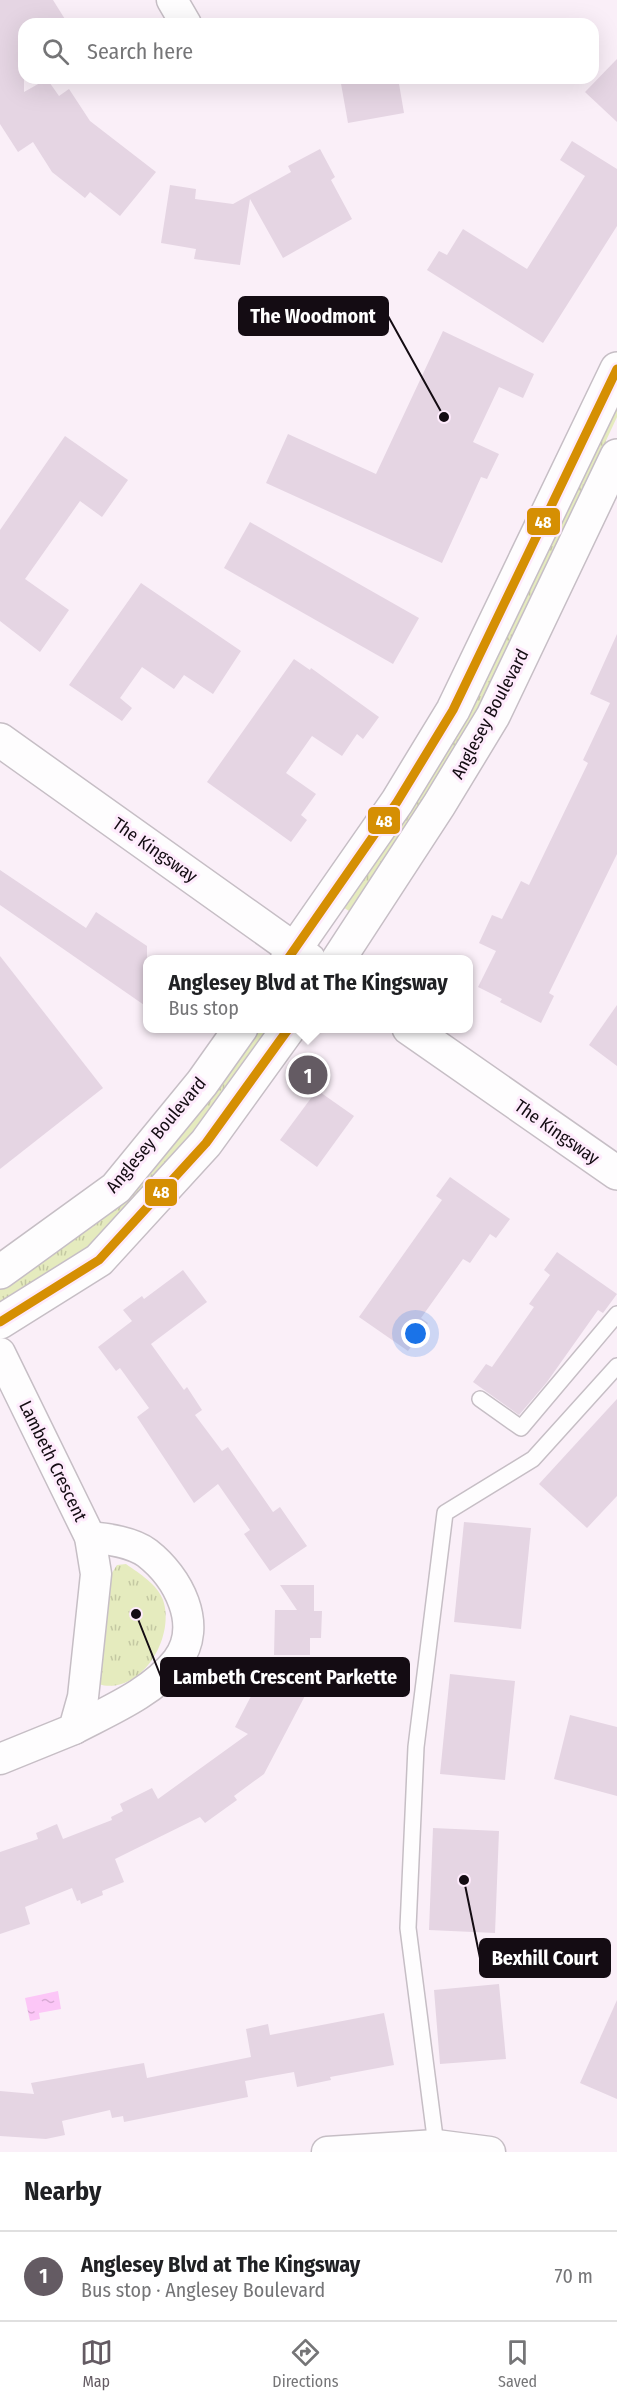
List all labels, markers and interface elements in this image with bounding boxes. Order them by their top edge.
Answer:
search box [18,18,599,84]
icon: search [39,35,72,68]
text: Search here [87,38,193,65]
callout: The Woodmont [239,297,388,335]
text: The Woodmont [250,304,377,328]
line badge: 48 [526,507,561,536]
text: 48 [535,513,552,532]
street label: Anglesey Boulevard [446,645,534,783]
line badge: 48 [367,806,401,835]
text: 48 [376,812,393,831]
street label: The Kingsway [108,813,202,887]
popup [143,955,473,1033]
text: Anglesey Blvd at The Kingsway [168,969,448,996]
text: Bus stop [168,996,239,1020]
pin: 1 [288,1052,328,1098]
street label: Anglesey Boulevard [101,1073,211,1197]
street label: The Kingsway [510,1095,604,1169]
line badge: 48 [144,1178,178,1207]
text: 48 [153,1183,170,1202]
your location [401,1319,430,1348]
street label: Lambeth Crescent [14,1397,92,1525]
callout: Lambeth Crescent Parkette [161,1658,409,1696]
text: Lambeth Crescent Parkette [173,1665,397,1689]
callout: Bexhill Court [480,1939,610,1977]
text: Bexhill Court [492,1946,599,1970]
text: Nearby [24,2176,101,2207]
text: Anglesey Blvd at The Kingsway [81,2251,360,2278]
text: 1 [39,2264,48,2288]
text: 70 m [555,2264,593,2288]
text: Bus stop · Anglesey Boulevard [81,2278,325,2302]
tab: Map [80,2336,113,2391]
tab: Directions [272,2336,339,2391]
tab: Saved [498,2336,537,2391]

